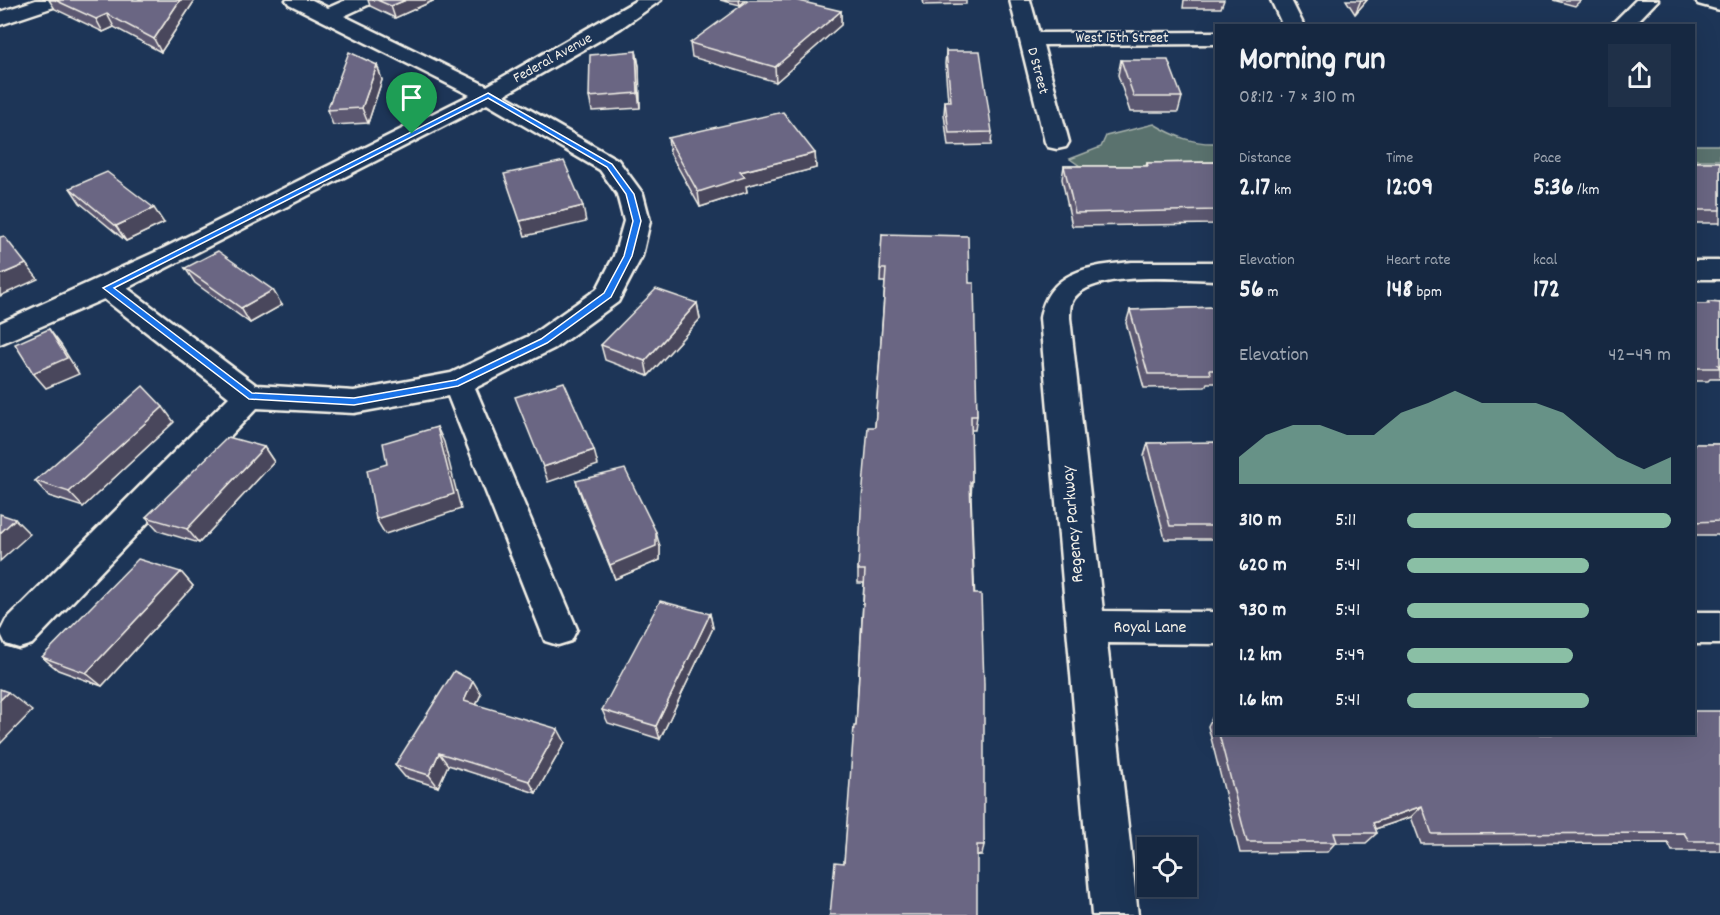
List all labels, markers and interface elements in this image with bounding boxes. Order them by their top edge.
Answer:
street label: Federal Avenue [509,28,597,90]
street label: West 15th Street [1075,28,1169,50]
text: Morning run [1239,38,1386,85]
button: share [1608,44,1671,107]
street label: D Street [1020,45,1054,97]
pin [386,72,437,134]
icon: arrive [395,81,428,114]
text: 08:12 · 7 × 310 m [1239,84,1355,112]
text: Distance [1239,147,1291,170]
text: Time [1386,147,1413,170]
text: Pace [1533,147,1561,170]
text: 2.17 [1239,170,1270,207]
text: 12:09 [1386,170,1433,207]
text: 5:36 [1533,170,1574,207]
text: km [1270,179,1292,202]
text: /km [1574,179,1599,202]
text: Elevation [1239,249,1295,272]
text: Heart rate [1386,249,1451,272]
text: kcal [1533,249,1557,272]
text: 56 [1239,272,1264,309]
text: 148 [1386,272,1413,309]
text: 172 [1533,272,1560,309]
text: m [1264,281,1278,304]
text: bpm [1413,281,1442,304]
text: Elevation [1239,342,1309,370]
text: 42–49 m [1608,342,1671,370]
street label: Regency Parkway [1056,464,1092,584]
text: 310 m [1239,507,1281,535]
text: 5:11 [1335,507,1356,535]
text: 620 m [1239,552,1287,580]
text: 5:41 [1335,552,1360,580]
text: 930 m [1239,597,1286,625]
text: 5:41 [1335,597,1360,625]
street label: Royal Lane [1114,616,1187,641]
text: 1.2 km [1239,642,1282,670]
text: 5:49 [1335,642,1365,670]
text: 1.6 km [1239,687,1283,715]
text: 5:41 [1335,687,1360,715]
map controls [1137,837,1197,897]
button: locate [1137,837,1197,897]

